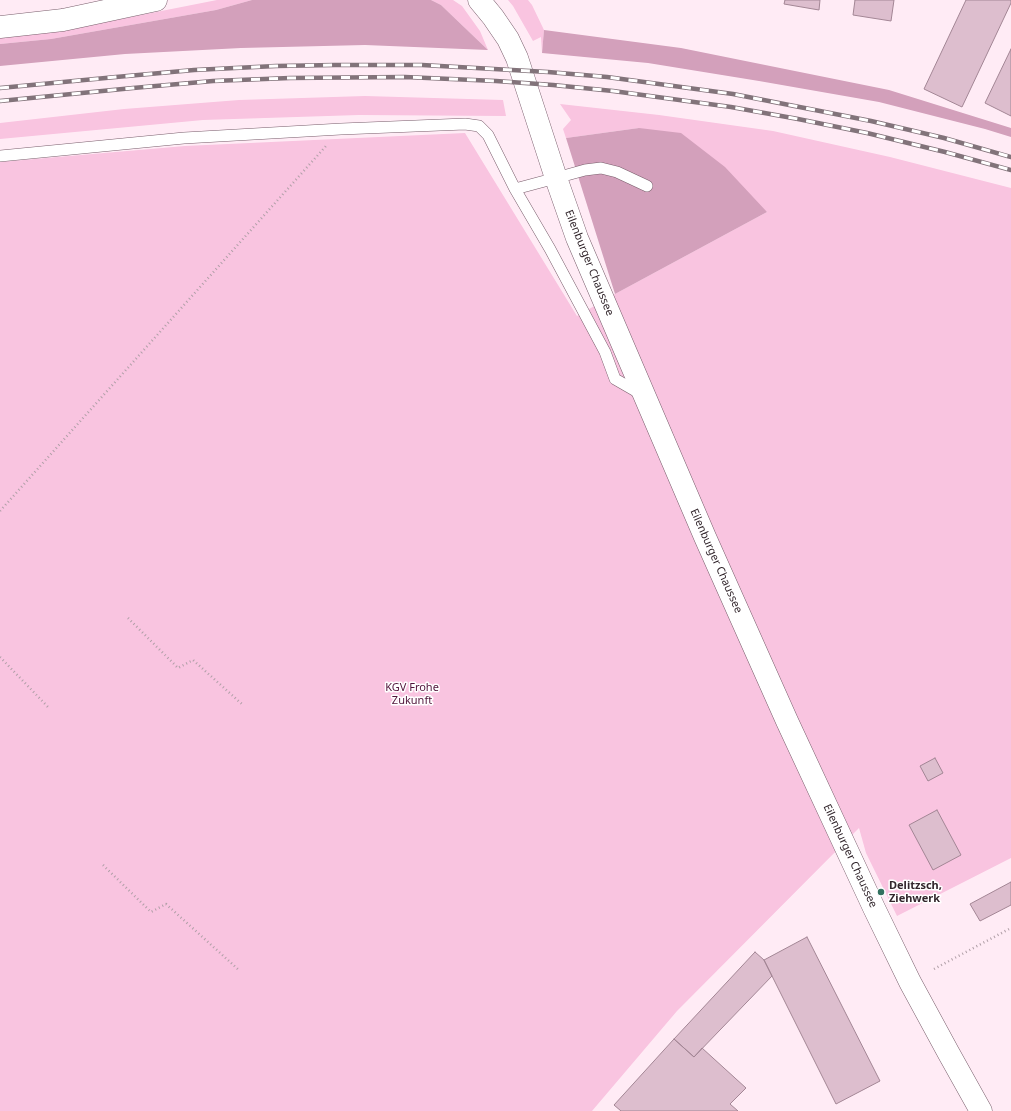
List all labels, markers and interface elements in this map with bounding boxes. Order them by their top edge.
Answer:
street label: Eilenburger Chaussee [562,208,616,318]
street label: Eilenburger Chaussee [687,507,745,615]
park label: KGV Frohe Zukunft [385,681,439,707]
street label: Eilenburger Chaussee [820,802,880,910]
place label: Delitzsch, Ziehwerk [889,879,942,905]
marker: Delitzsch, Ziehwerk [876,887,886,897]

